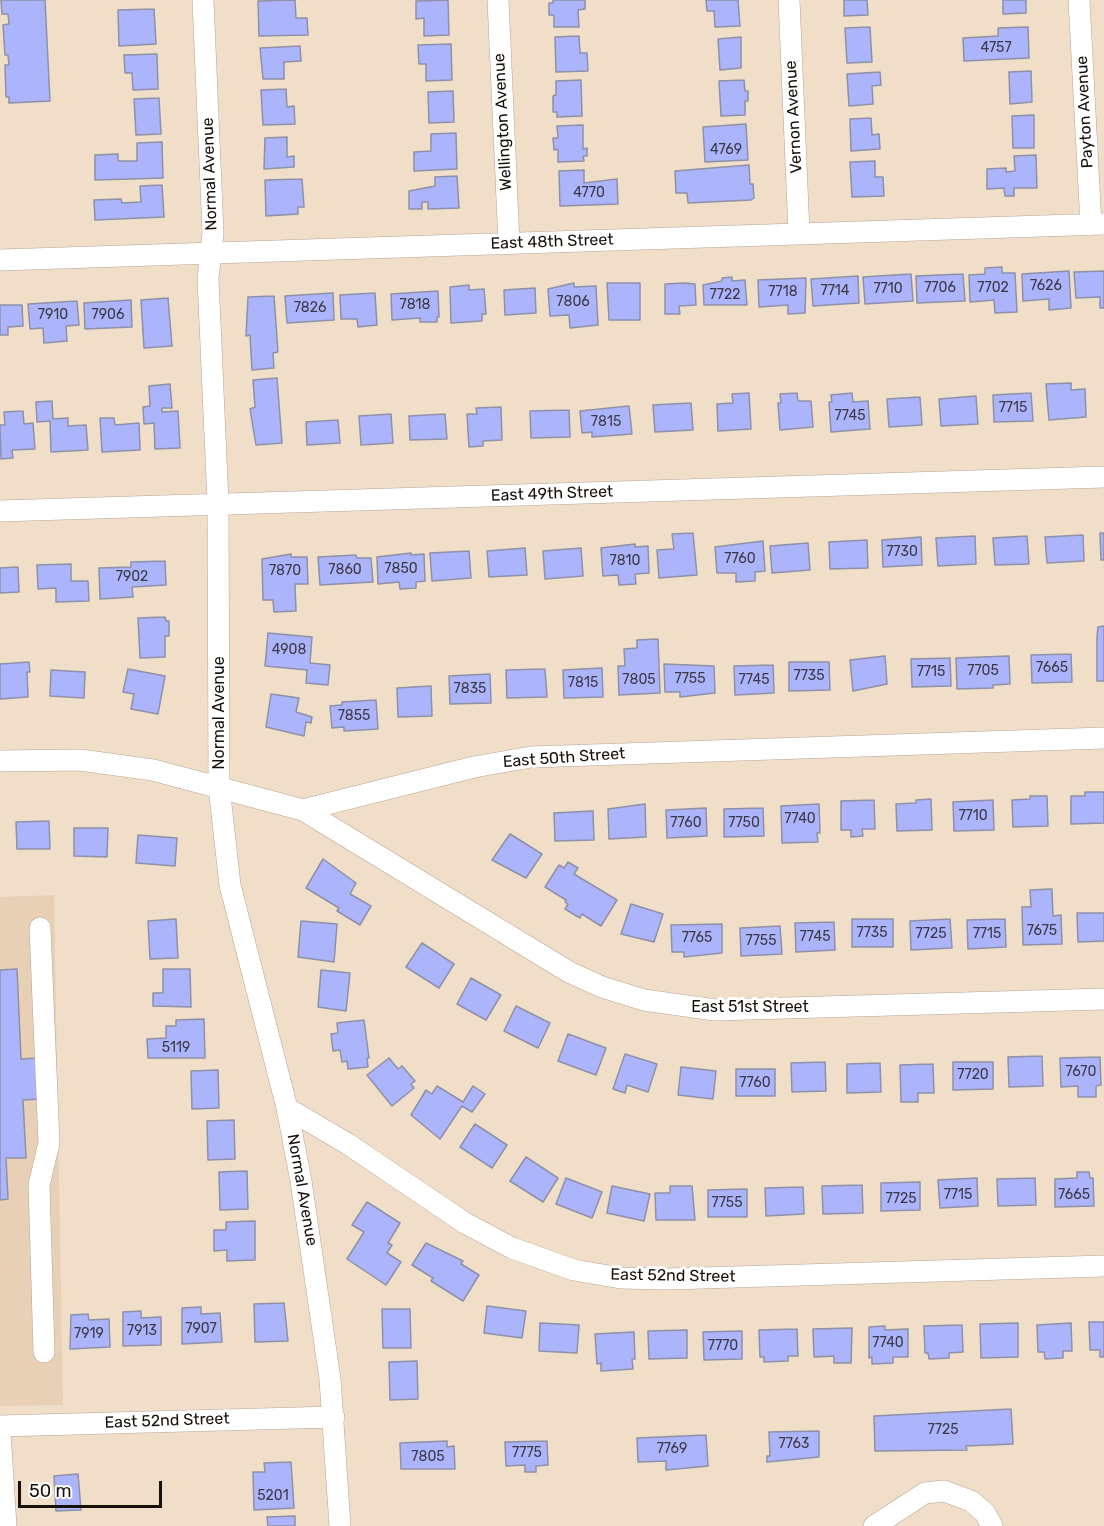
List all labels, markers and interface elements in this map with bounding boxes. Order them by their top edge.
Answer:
house number: 4757 [980,40,1012,56]
street label: Wellington Avenue [490,53,516,191]
street label: Payton Avenue [1072,55,1098,169]
street label: Vernon Avenue [781,60,807,174]
street label: Normal Avenue [198,117,222,231]
house number: 4769 [710,142,742,158]
house number: 4770 [573,185,605,201]
street label: East 48th Street [490,230,614,254]
house number: 7626 [1030,278,1062,294]
house number: 7706 [924,280,956,296]
house number: 7702 [977,280,1009,296]
house number: 7710 [873,281,903,297]
house number: 7714 [820,283,850,299]
house number: 7718 [768,284,798,300]
house number: 7722 [710,287,740,303]
house number: 7806 [556,294,590,310]
house number: 7818 [400,297,430,313]
house number: 7826 [294,300,326,316]
house number: 7910 [38,307,68,323]
house number: 7906 [92,307,124,323]
house number: 7715 [999,400,1027,416]
house number: 7745 [835,408,865,424]
house number: 7815 [591,414,621,430]
street label: East 49th Street [491,482,613,506]
house number: 7730 [886,544,918,560]
house number: 7760 [724,551,756,567]
house number: 7810 [610,553,640,569]
house number: 7850 [384,561,418,577]
house number: 7860 [328,562,362,578]
house number: 7870 [269,563,301,579]
house number: 7902 [116,569,148,585]
house number: 4908 [272,642,306,658]
street label: Normal Avenue [209,656,229,770]
house number: 7665 [1036,660,1068,676]
house number: 7705 [967,663,999,679]
house number: 7715 [917,664,945,680]
house number: 7735 [793,668,825,684]
house number: 7755 [675,671,705,687]
house number: 7805 [622,672,656,688]
house number: 7745 [739,672,769,688]
house number: 7815 [568,675,598,691]
house number: 7835 [454,681,486,697]
house number: 7855 [338,708,370,724]
street label: East 50th Street [502,744,626,772]
house number: 7710 [958,808,988,824]
house number: 7740 [784,811,816,827]
house number: 7760 [670,815,702,831]
house number: 7750 [728,815,760,831]
house number: 7675 [1027,923,1057,939]
house number: 7735 [856,925,888,941]
house number: 7725 [916,926,946,942]
house number: 7715 [973,926,1001,942]
house number: 7745 [800,929,830,945]
house number: 7765 [682,930,712,946]
house number: 7755 [746,933,776,949]
street label: East 51st Street [691,997,809,1017]
house number: 5119 [162,1040,190,1056]
house number: 7670 [1066,1064,1096,1080]
house number: 7720 [957,1067,989,1083]
house number: 7760 [739,1075,771,1091]
street label: Normal Avenue [283,1133,321,1247]
house number: 7715 [944,1187,972,1203]
house number: 7665 [1058,1187,1090,1203]
house number: 7725 [886,1191,916,1207]
house number: 7755 [712,1195,742,1211]
street label: East 52nd Street [610,1265,736,1287]
house number: 7907 [185,1321,217,1337]
house number: 7913 [127,1323,157,1339]
house number: 7919 [74,1326,104,1342]
house number: 7740 [872,1335,904,1351]
house number: 7770 [708,1338,738,1354]
street label: East 52nd Street [104,1409,230,1433]
house number: 7725 [928,1422,958,1438]
house number: 7763 [779,1436,809,1452]
house number: 7769 [657,1441,687,1457]
house number: 7775 [512,1445,542,1461]
house number: 7805 [411,1449,445,1465]
scale bar [21,1469,165,1507]
text: 50 m [29,1480,72,1502]
house number: 5201 [257,1488,289,1504]

